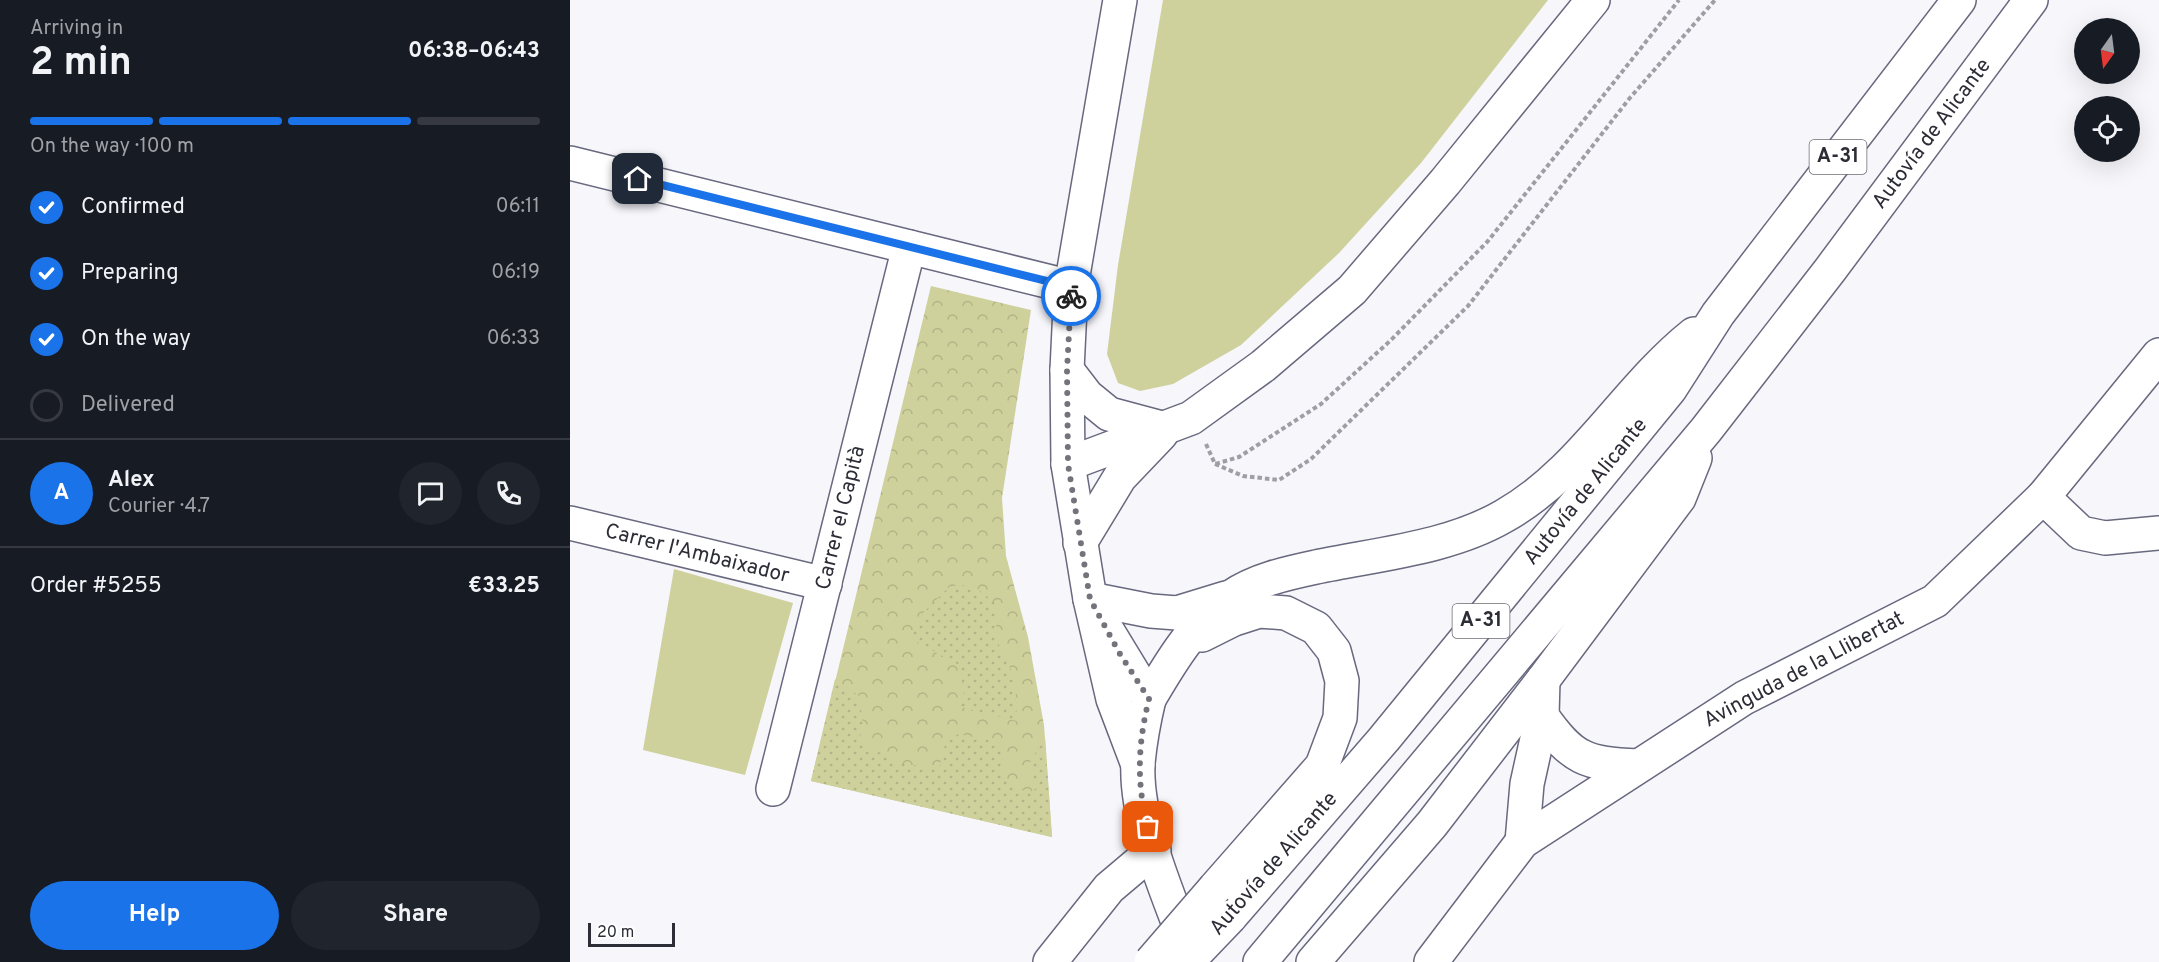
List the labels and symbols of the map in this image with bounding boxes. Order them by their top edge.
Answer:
north arrow [2074,18,2140,84]
street label: Autovía de Alicante [1867,53,1997,215]
road number: A-31 [1810,140,1866,174]
pin [612,153,663,204]
courier [1041,266,1101,326]
street label: Autovía de Alicante [1518,413,1654,571]
street label: Carrer el Capità [810,443,872,593]
street label: Carrer l'Ambaixador [602,518,792,590]
road number: A-31 [1452,604,1510,638]
street label: Avinguda de la Llibertat [1699,606,1909,734]
street label: Autovía de Alicante [1204,787,1344,941]
pin [1122,801,1173,852]
scale bar [588,920,675,948]

